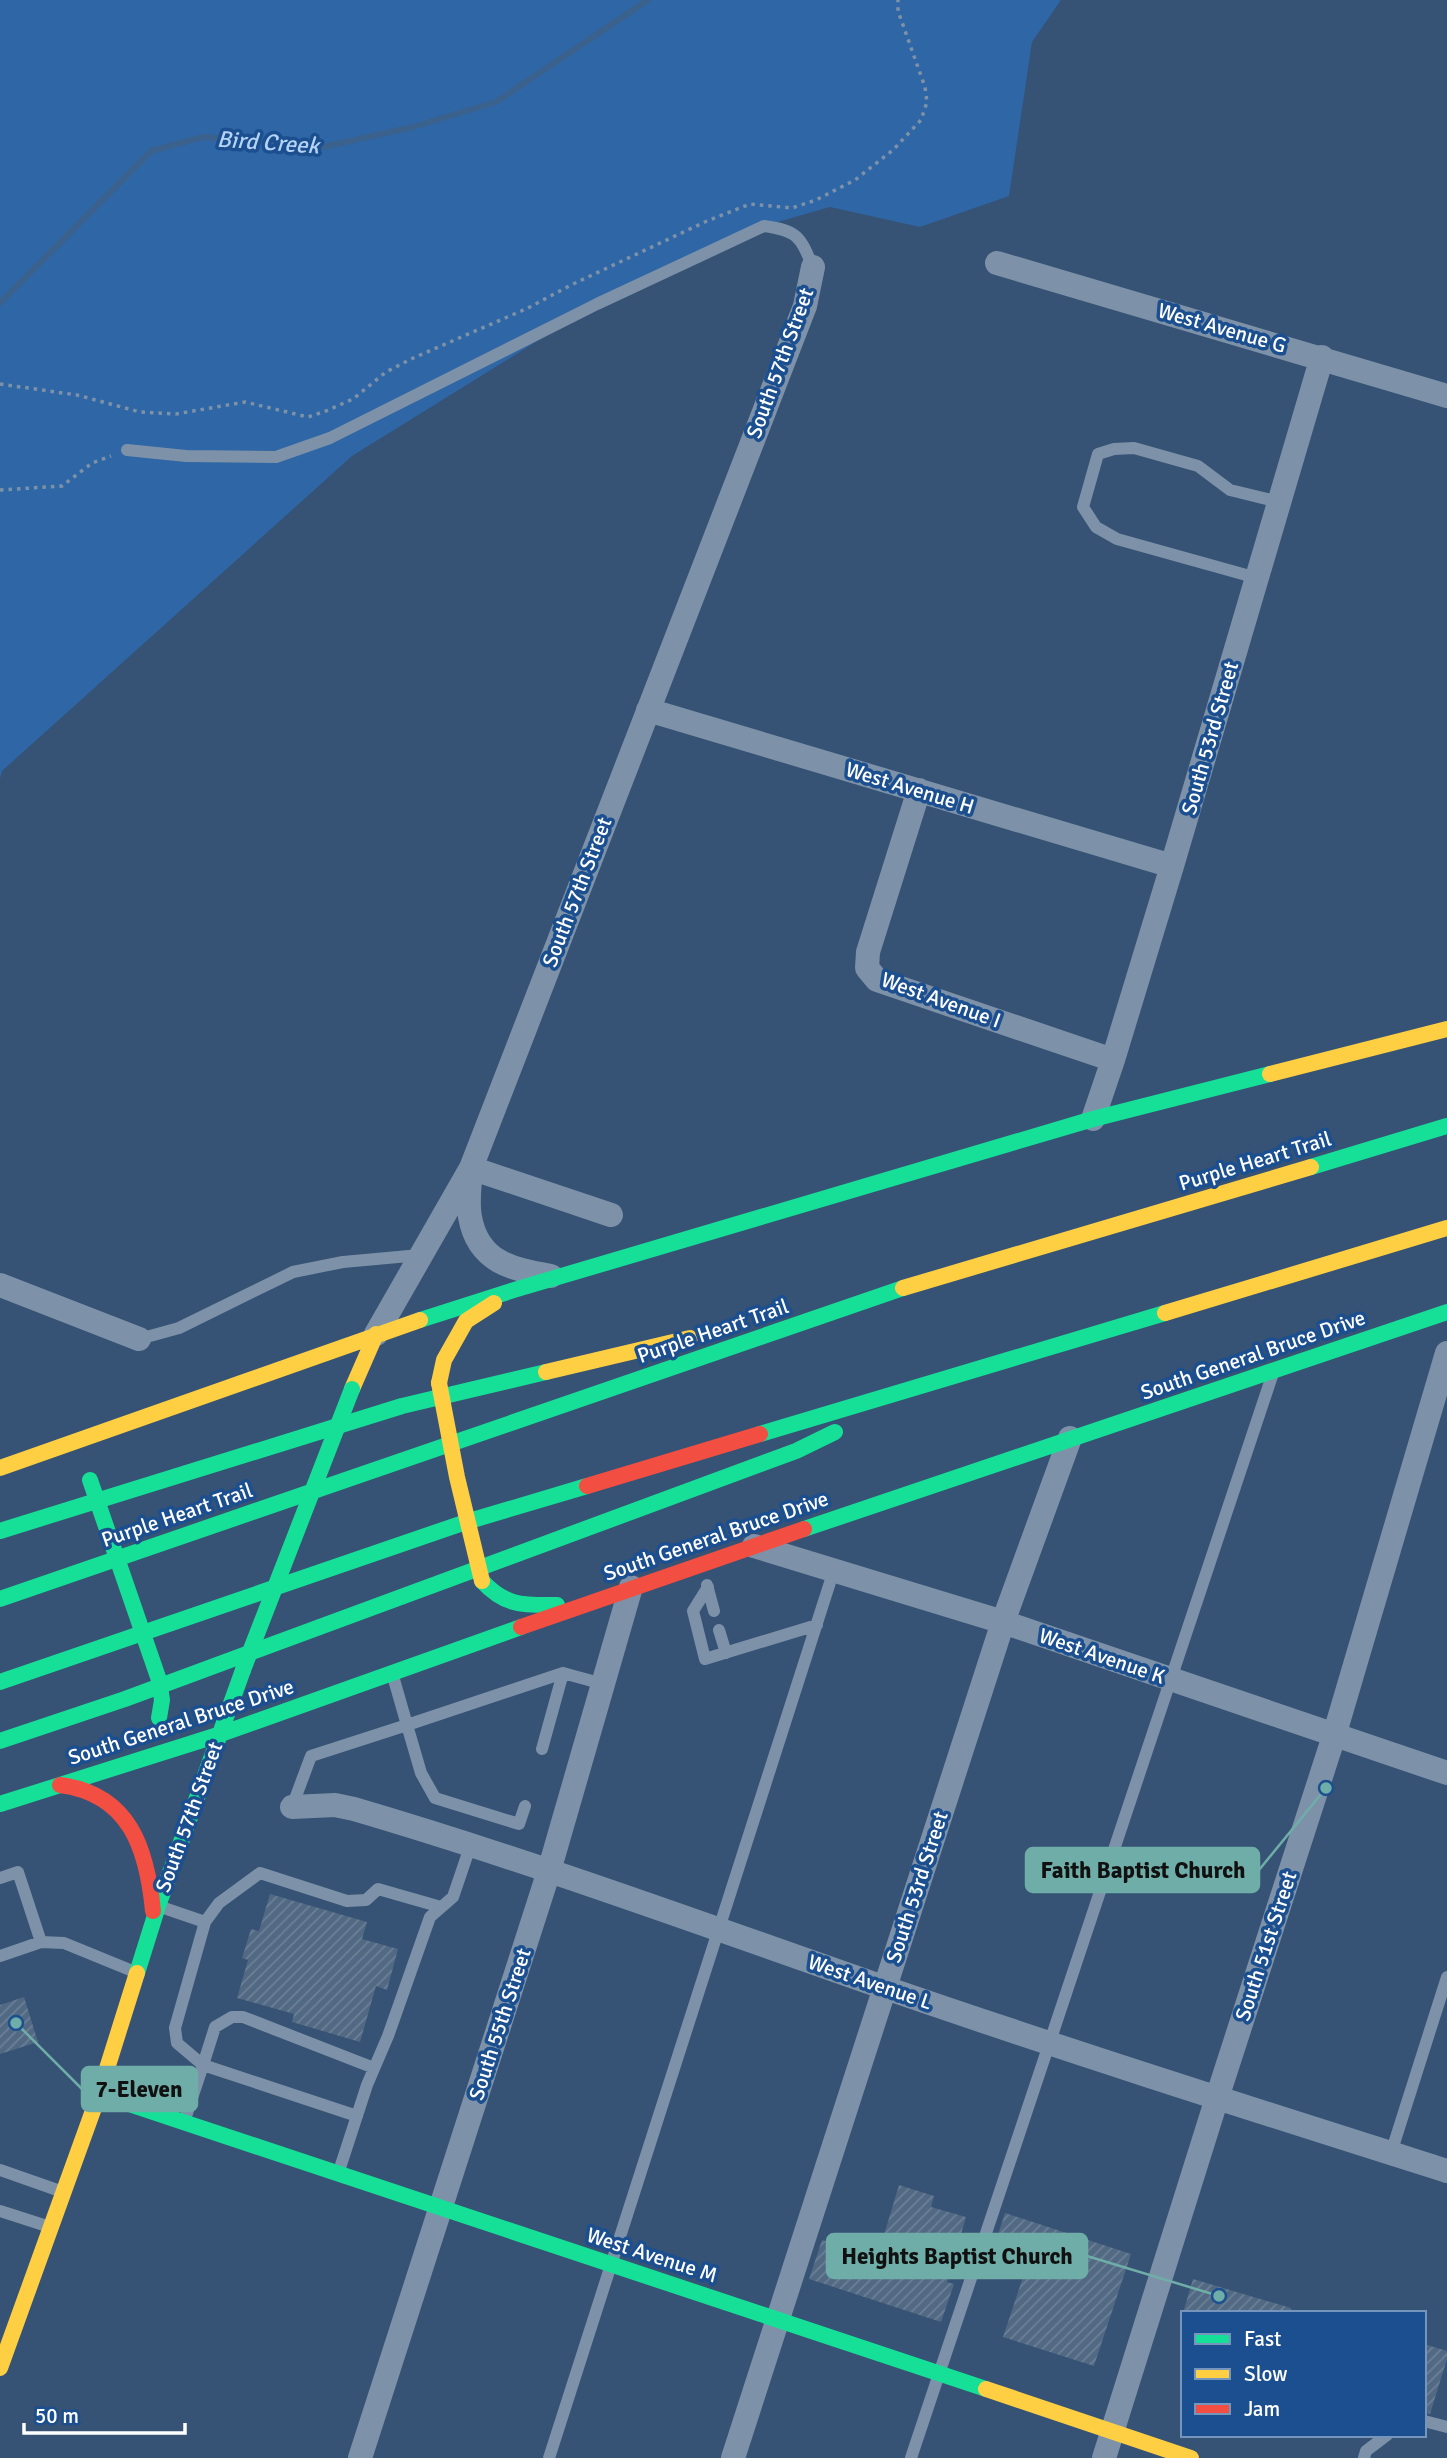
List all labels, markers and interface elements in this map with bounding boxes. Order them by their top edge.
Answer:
water label: Bird Creek [216,124,322,161]
street label: South 57th Street [741,284,819,442]
street label: West Avenue G [1155,297,1289,359]
street label: South 53rd Street [1176,658,1244,818]
street label: West Avenue H [843,756,977,820]
street label: South 57th Street [537,813,617,971]
street label: West Avenue I [878,966,1004,1034]
street label: Purple Heart Trail [1176,1125,1334,1197]
street label: Purple Heart Trail [634,1293,792,1369]
street label: South General Bruce Drive [1137,1304,1369,1406]
street label: Purple Heart Trail [98,1477,256,1553]
street label: South General Bruce Drive [600,1485,832,1587]
street label: West Avenue K [1036,1622,1169,1690]
street label: South General Bruce Drive [65,1673,297,1771]
street label: South 57th Street [150,1738,228,1896]
street label: South 53rd Street [880,1808,954,1966]
callout: Faith Baptist Church [1026,1848,1259,1892]
text: Faith Baptist Church [1040,1856,1246,1885]
street label: South 51st Street [1230,1868,1302,2024]
street label: South 55th Street [463,1945,537,2103]
street label: West Avenue L [804,1949,936,2015]
callout: 7-Eleven [82,2067,197,2111]
text: 7-Eleven [95,2075,183,2104]
street label: West Avenue M [583,2222,721,2288]
callout: Heights Baptist Church [827,2234,1087,2278]
text: Heights Baptist Church [841,2242,1073,2271]
legend [1181,2311,1426,2437]
text: Fast [1244,2326,1281,2352]
text: Slow [1244,2361,1288,2387]
scale bar [24,2392,186,2436]
text: Jam [1244,2396,1280,2422]
text: 50 m [35,2403,79,2429]

